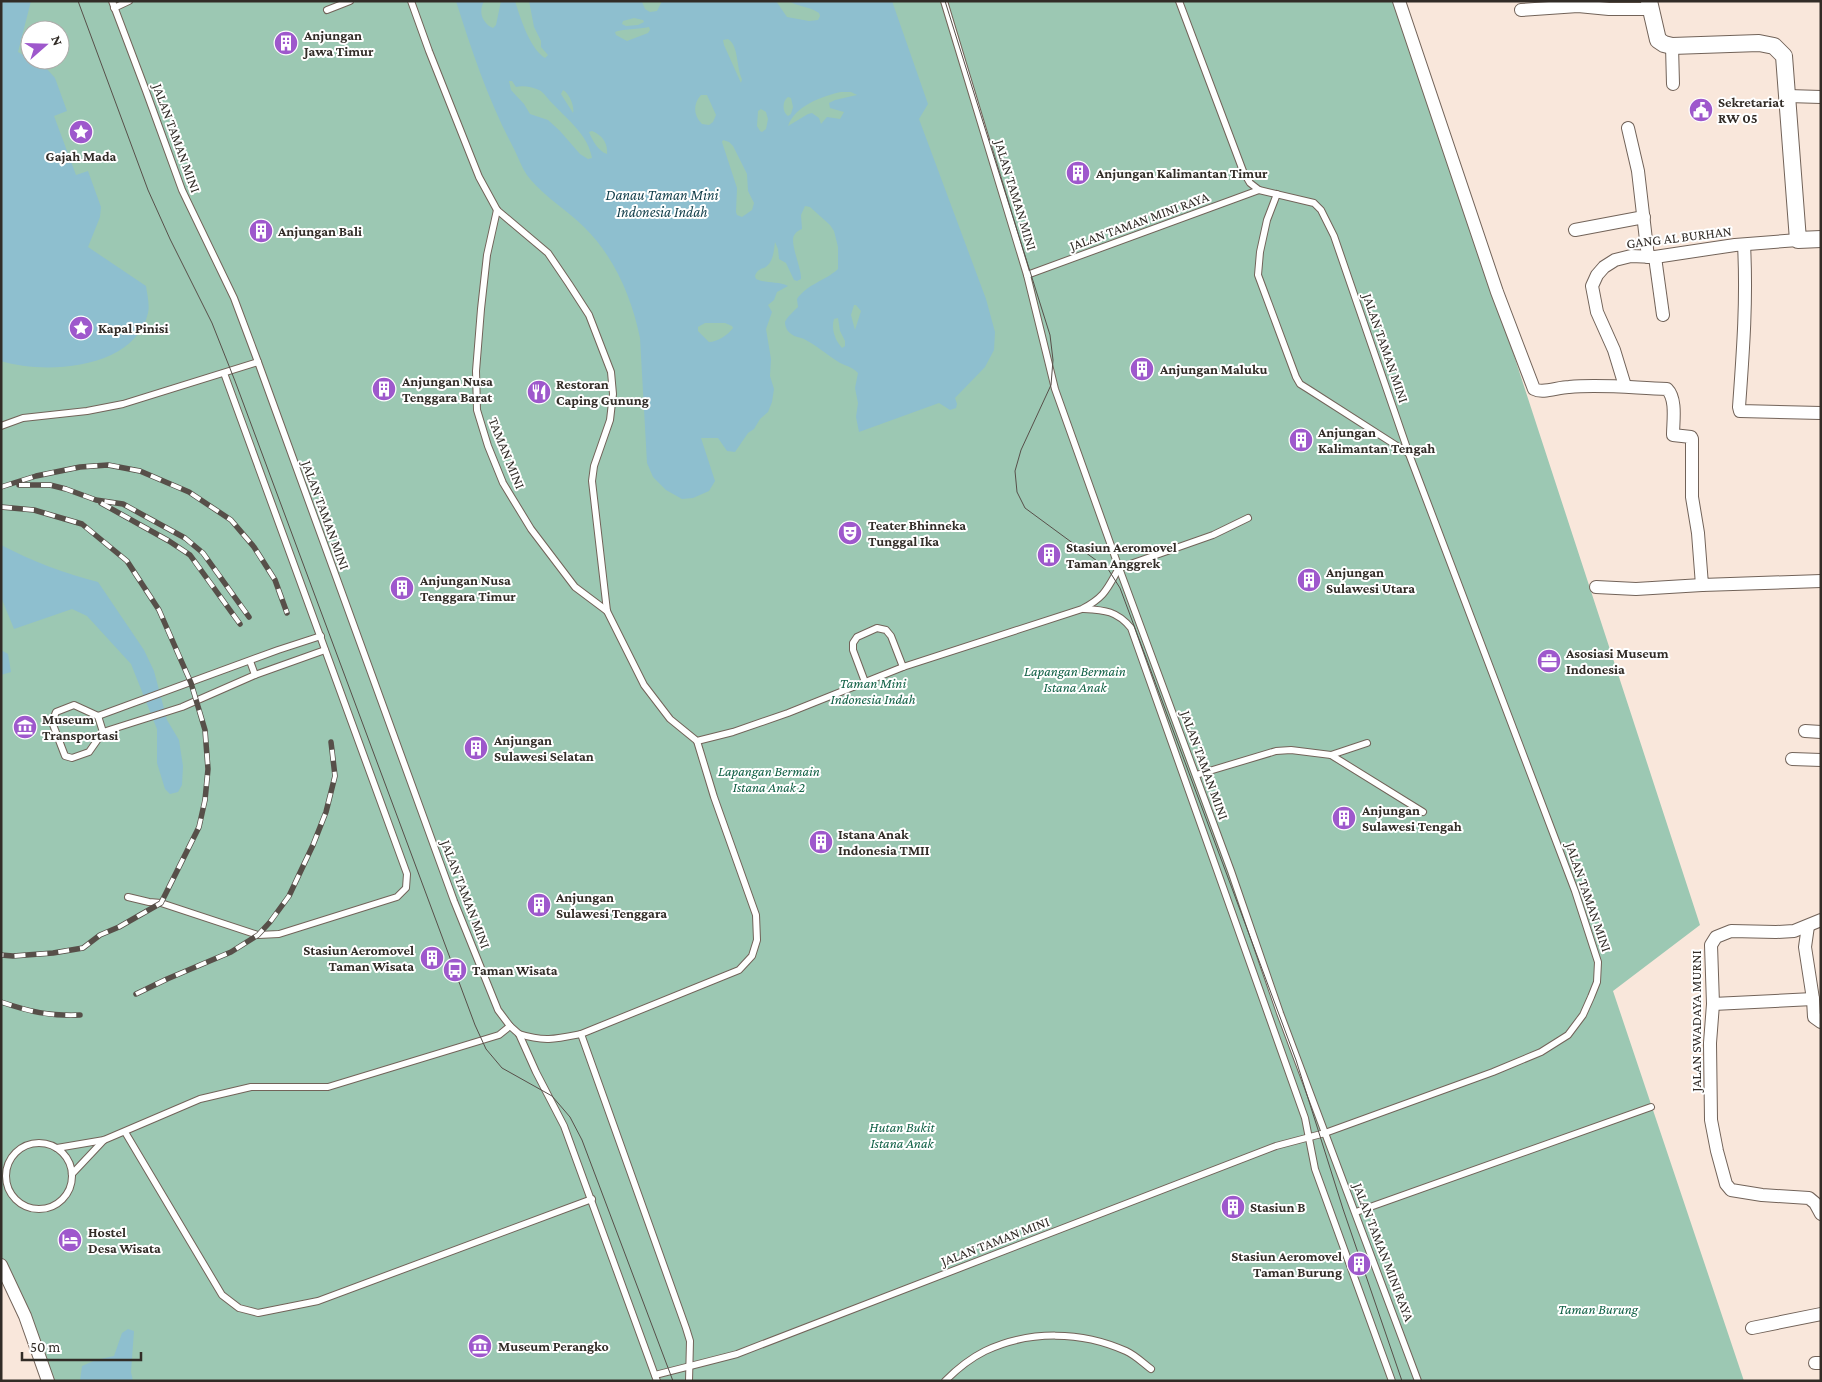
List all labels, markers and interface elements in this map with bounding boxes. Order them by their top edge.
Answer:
north arrow [20,20,70,70]
place label: Anjungan Jawa Timur [302,27,374,59]
building icon: Anjungan Jawa Timur [273,30,299,56]
text: N [48,33,67,48]
street label: JALAN TAMAN MINI [149,79,204,195]
place label: Sekretariat RW 05 [1718,94,1785,126]
public building icon: Sekretariat RW 05 [1688,97,1714,123]
place icon: Gajah Mada [68,119,94,145]
street label: JALAN TAMAN MINI [991,136,1040,252]
place label: Gajah Mada [46,148,117,165]
building icon: Anjungan Kalimantan Timur [1065,160,1091,186]
place label: Anjungan Kalimantan Timur [1095,165,1268,182]
water label: Danau Taman Mini Indonesia Indah [605,187,720,220]
street label: JALAN TAMAN MINI RAYA [1065,188,1211,254]
building icon: Anjungan Bali [248,218,274,244]
place label: Anjungan Bali [277,223,362,240]
street label: GANG AL BURHAN [1625,223,1733,251]
street label: JALAN TAMAN MINI [1359,289,1412,405]
place icon: Kapal Pinisi [68,315,94,341]
place label: Kapal Pinisi [98,320,169,336]
building icon: Anjungan Maluku [1129,356,1155,382]
place label: Anjungan Maluku [1159,361,1267,378]
place label: Anjungan Nusa Tenggara Barat [401,373,493,405]
building icon: Anjungan Nusa Tenggara Barat [371,376,397,402]
place label: Restoran Caping Gunung [556,376,649,408]
restaurant icon: Restoran Caping Gunung [526,379,552,405]
street label: TAMAN MINI [485,415,529,491]
place label: Anjungan Kalimantan Tengah [1317,424,1435,456]
building icon: Anjungan Kalimantan Tengah [1288,427,1314,453]
street label: JALAN TAMAN MINI [298,456,353,572]
place label: Teater Bhinneka Tunggal Ika [868,517,966,549]
theatre icon: Teater Bhinneka Tunggal Ika [837,520,863,546]
place label: Stasiun Aeromovel Taman Anggrek [1066,539,1177,571]
building icon: Stasiun Aeromovel Taman Anggrek [1036,542,1062,568]
place label: Anjungan Sulawesi Utara [1325,564,1415,596]
building icon: Anjungan Sulawesi Utara [1296,567,1322,593]
place label: Anjungan Nusa Tenggara Timur [419,572,516,604]
building icon: Anjungan Nusa Tenggara Timur [389,575,415,601]
place label: Asosiasi Museum Indonesia [1565,645,1669,677]
office icon: Asosiasi Museum Indonesia [1536,648,1562,674]
park label: Lapangan Bermain Istana Anak [1024,663,1126,695]
park label: Taman Mini Indonesia Indah [831,675,916,707]
street label: JALAN TAMAN MINI [1177,706,1232,822]
place label: Museum Transportasi [42,711,118,743]
museum icon: Museum Transportasi [12,714,38,740]
place label: Anjungan Sulawesi Selatan [493,732,594,764]
building icon: Anjungan Sulawesi Selatan [463,735,489,761]
park label: Lapangan Bermain Istana Anak 2 [718,763,820,795]
place label: Anjungan Sulawesi Tengah [1361,802,1462,834]
building icon: Anjungan Sulawesi Tengah [1331,805,1357,831]
place label: Istana Anak Indonesia TMII [838,826,930,858]
building icon: Istana Anak Indonesia TMII [808,829,834,855]
street label: JALAN TAMAN MINI [437,836,494,950]
street label: JALAN TAMAN MINI [1562,838,1615,954]
place label: Anjungan Sulawesi Tenggara [555,889,667,921]
building icon: Anjungan Sulawesi Tenggara [526,892,552,918]
place label: Stasiun Aeromovel Taman Wisata [303,942,414,974]
building icon: Stasiun Aeromovel Taman Wisata [419,945,445,971]
street label: JALAN SWADAYA MURNI [1688,950,1704,1094]
bus stop icon: Taman Wisata [442,957,468,983]
place label: Taman Wisata [472,962,558,978]
park label: Hutan Bukit Istana Anak [869,1119,936,1151]
street label: JALAN TAMAN MINI RAYA [1349,1179,1418,1323]
building icon: Stasiun B [1220,1194,1246,1220]
place label: Stasiun B [1250,1199,1305,1215]
street label: JALAN TAMAN MINI [937,1213,1051,1270]
place label: Hostel Desa Wisata [88,1224,161,1256]
hotel icon: Hostel Desa Wisata [57,1227,83,1253]
place label: Stasiun Aeromovel Taman Burung [1231,1248,1342,1280]
building icon: Stasiun Aeromovel Taman Burung [1346,1251,1372,1277]
park label: Taman Burung [1558,1301,1639,1317]
scale bar [22,1330,141,1362]
museum icon: Museum Perangko [467,1333,493,1359]
place label: Museum Perangko [498,1338,609,1354]
text: 50 m [30,1339,60,1355]

